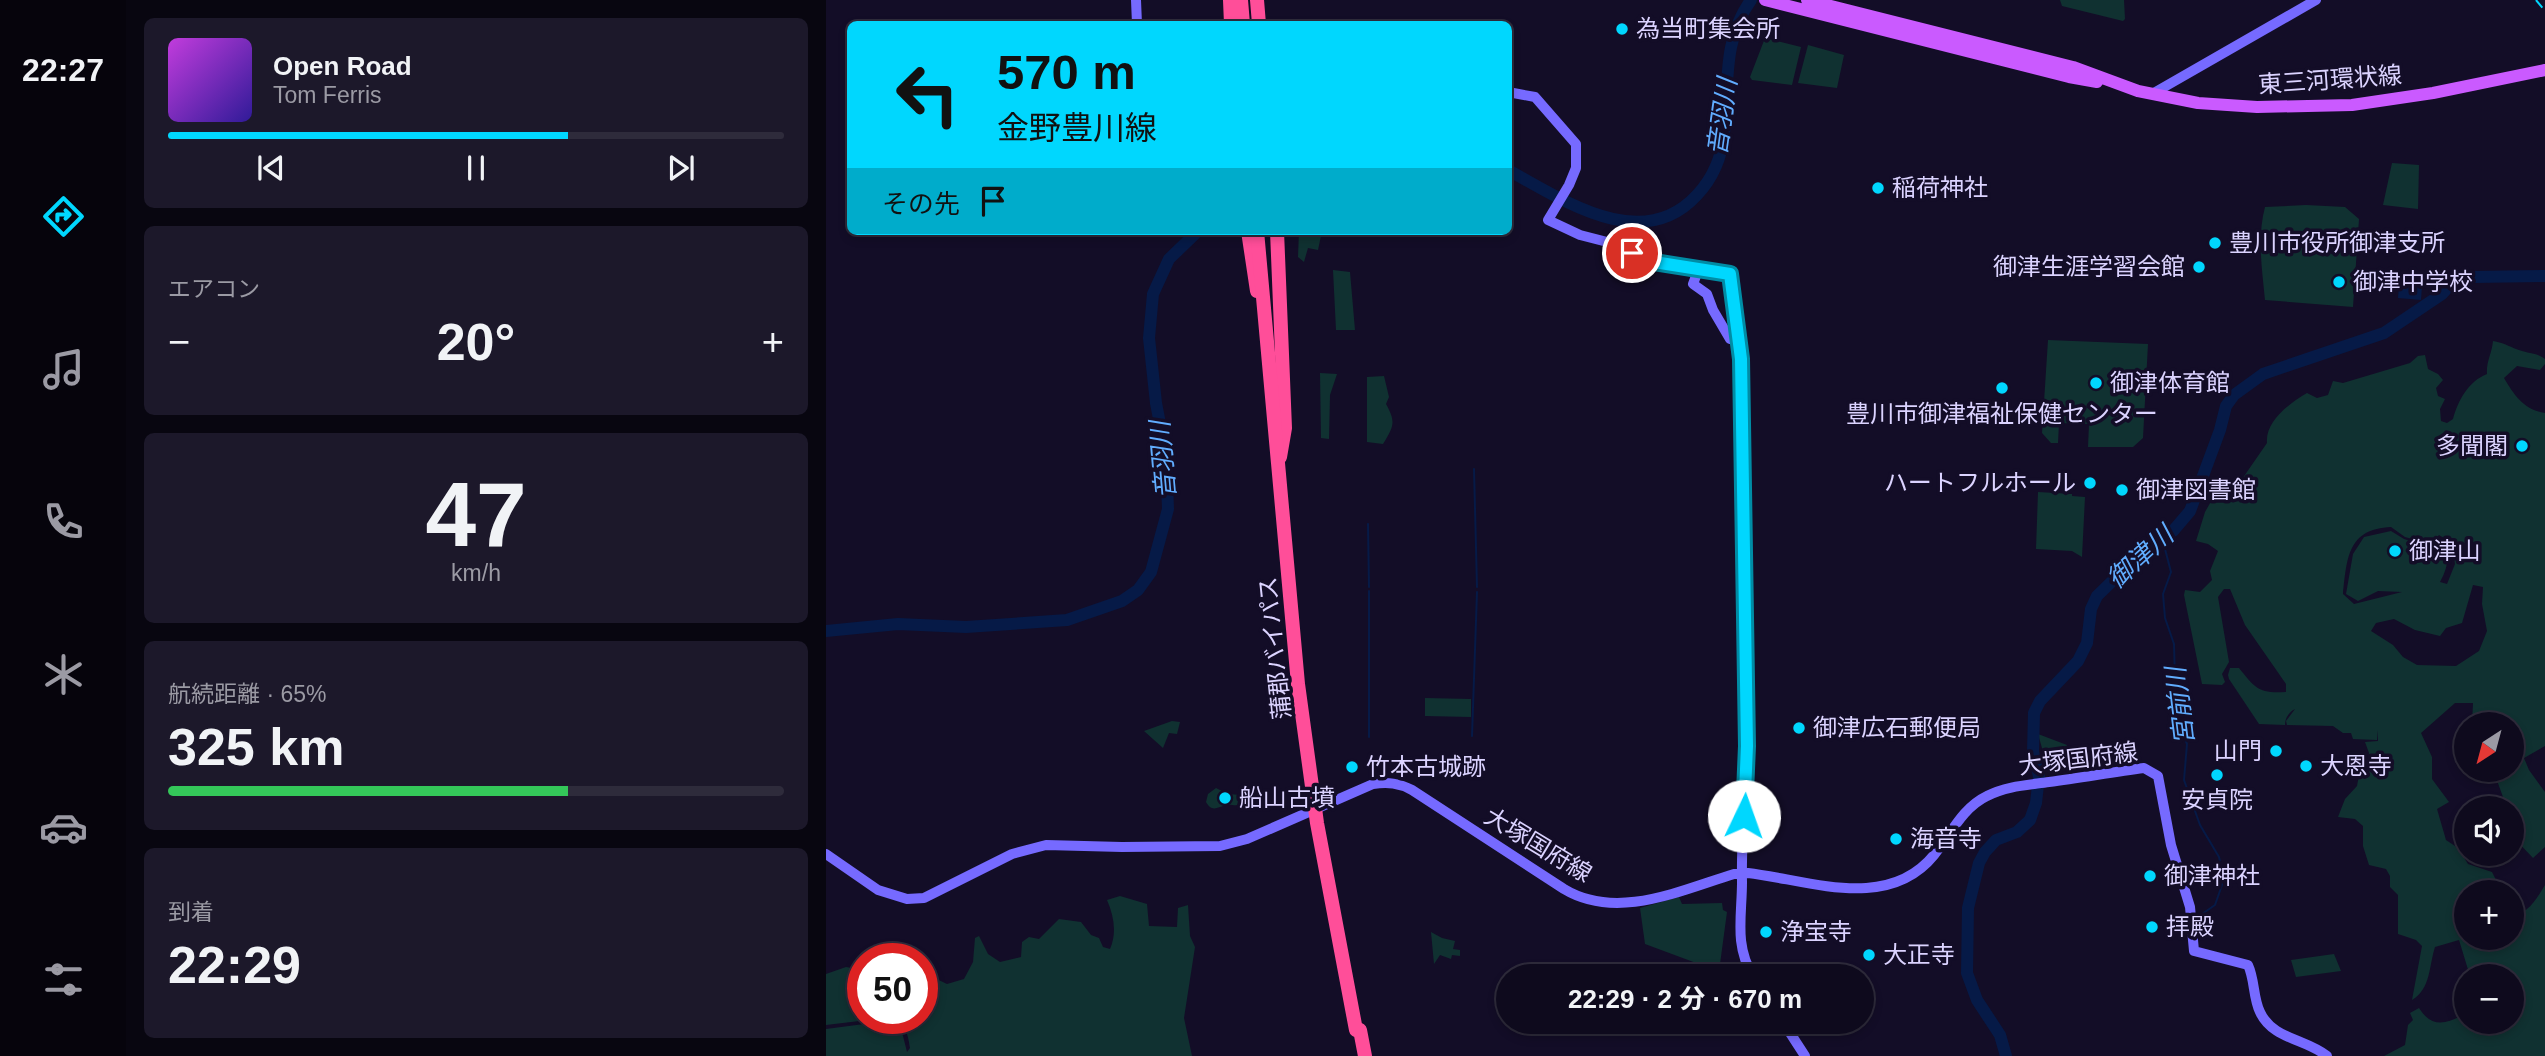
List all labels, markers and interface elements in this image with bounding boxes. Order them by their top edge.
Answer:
place label: 為当町集会所 [1636,15,1780,42]
marker: 為当町集会所 [1614,21,1630,37]
text: 570 m [997,45,1136,99]
icon: left [882,49,973,140]
text: Open Road [273,51,412,81]
text: 22:27 [22,52,104,88]
street label: 東三河環状線 [2257,61,2403,98]
water label: 音羽川 [1702,73,1743,158]
text: Tom Ferris [273,82,382,108]
text: 金野豊川線 [997,110,1157,146]
icon: previous [252,149,290,187]
icon: pause [457,149,495,187]
icon: next [662,149,700,187]
place label: 稲荷神社 [1892,174,1988,201]
marker: 稲荷神社 [1870,180,1886,196]
icon: arrive [974,182,1012,220]
text: その先 [882,189,960,219]
icon: directions [39,192,88,241]
pin [1602,223,1662,283]
place label: 豊川市役所御津支所 [2229,229,2445,256]
icon: arrive [1613,234,1651,272]
marker: 豊川市役所御津支所 [2207,235,2223,251]
place label: 御津生涯学習会館 [1993,253,2185,280]
marker: 御津生涯学習会館 [2191,259,2207,275]
place label: 御津中学校 [2353,268,2473,295]
marker: 御津中学校 [2331,274,2347,290]
text: エアコン [168,276,260,302]
text: 20° [437,313,515,371]
text: − [168,321,190,363]
text: + [762,321,784,363]
icon: music [39,345,88,394]
place label: 御津体育館 [2110,369,2230,396]
marker: 御津体育館 [2088,375,2104,391]
marker: 豊川市御津福祉保健センター [1994,380,2010,396]
place label: 豊川市御津福祉保健センター [1846,400,2158,427]
water label: 音羽川 [1144,417,1181,500]
place label: 多聞閣 [2436,432,2508,459]
marker: 多聞閣 [2514,438,2530,454]
text: 47 [425,464,527,565]
place label: ハートフルホール [1884,469,2076,496]
marker: ハートフルホール [2082,475,2098,491]
place label: 御津図書館 [2136,476,2256,503]
marker: 御津図書館 [2114,482,2130,498]
icon: phone [39,497,88,546]
water label: 御津川 [2101,518,2181,594]
place label: 御津山 [2409,537,2481,564]
marker: 御津山 [2387,543,2403,559]
text: km/h [451,560,501,586]
street label: 蒲郡バイパス [1254,575,1295,721]
icon: climate [39,650,88,699]
water label: 宮前川 [2160,662,2200,747]
text: 航続距離 · 65% [168,681,326,707]
north arrow [2454,712,2524,782]
map controls [2454,712,2524,1034]
place label: 御津広石郵便局 [1813,714,1981,741]
text: 325 km [168,718,344,776]
marker: 御津広石郵便局 [1791,720,1807,736]
place label: 山門 [2214,737,2262,764]
street label: 大塚国府線 [2017,738,2139,779]
marker: 山門 [2268,743,2284,759]
place label: 大恩寺 [2320,752,2392,779]
place label: 竹本古城跡 [1366,753,1486,780]
marker: 大恩寺 [2298,758,2314,774]
marker: 竹本古城跡 [1344,759,1360,775]
marker: 安貞院 [2209,767,2225,783]
position arrow [1707,779,1781,853]
place label: 船山古墳 [1239,784,1335,811]
place label: 安貞院 [2181,786,2253,813]
marker: 船山古墳 [1217,790,1233,806]
button: sound [2454,796,2524,866]
street label: 大塚国府線 [1480,802,1597,887]
icon: car [39,803,88,852]
place label: 海音寺 [1910,825,1982,852]
marker: 海音寺 [1888,831,1904,847]
place label: 御津神社 [2164,862,2260,889]
marker: 御津神社 [2142,868,2158,884]
button: + [2454,880,2524,950]
text: 到着 [168,899,214,925]
place label: 拝殿 [2166,913,2214,940]
place label: 浄宝寺 [1780,918,1852,945]
marker: 拝殿 [2144,919,2160,935]
marker: 浄宝寺 [1758,924,1774,940]
text: 22:29 [168,936,301,994]
place label: 大正寺 [1883,941,1955,968]
speed limit sign: 50 [847,943,938,1034]
marker: 大正寺 [1861,947,1877,963]
icon: filters [39,955,88,1004]
button: − [2454,964,2524,1034]
text: 22:29 · 2 分 · 670 m [1568,984,1802,1014]

